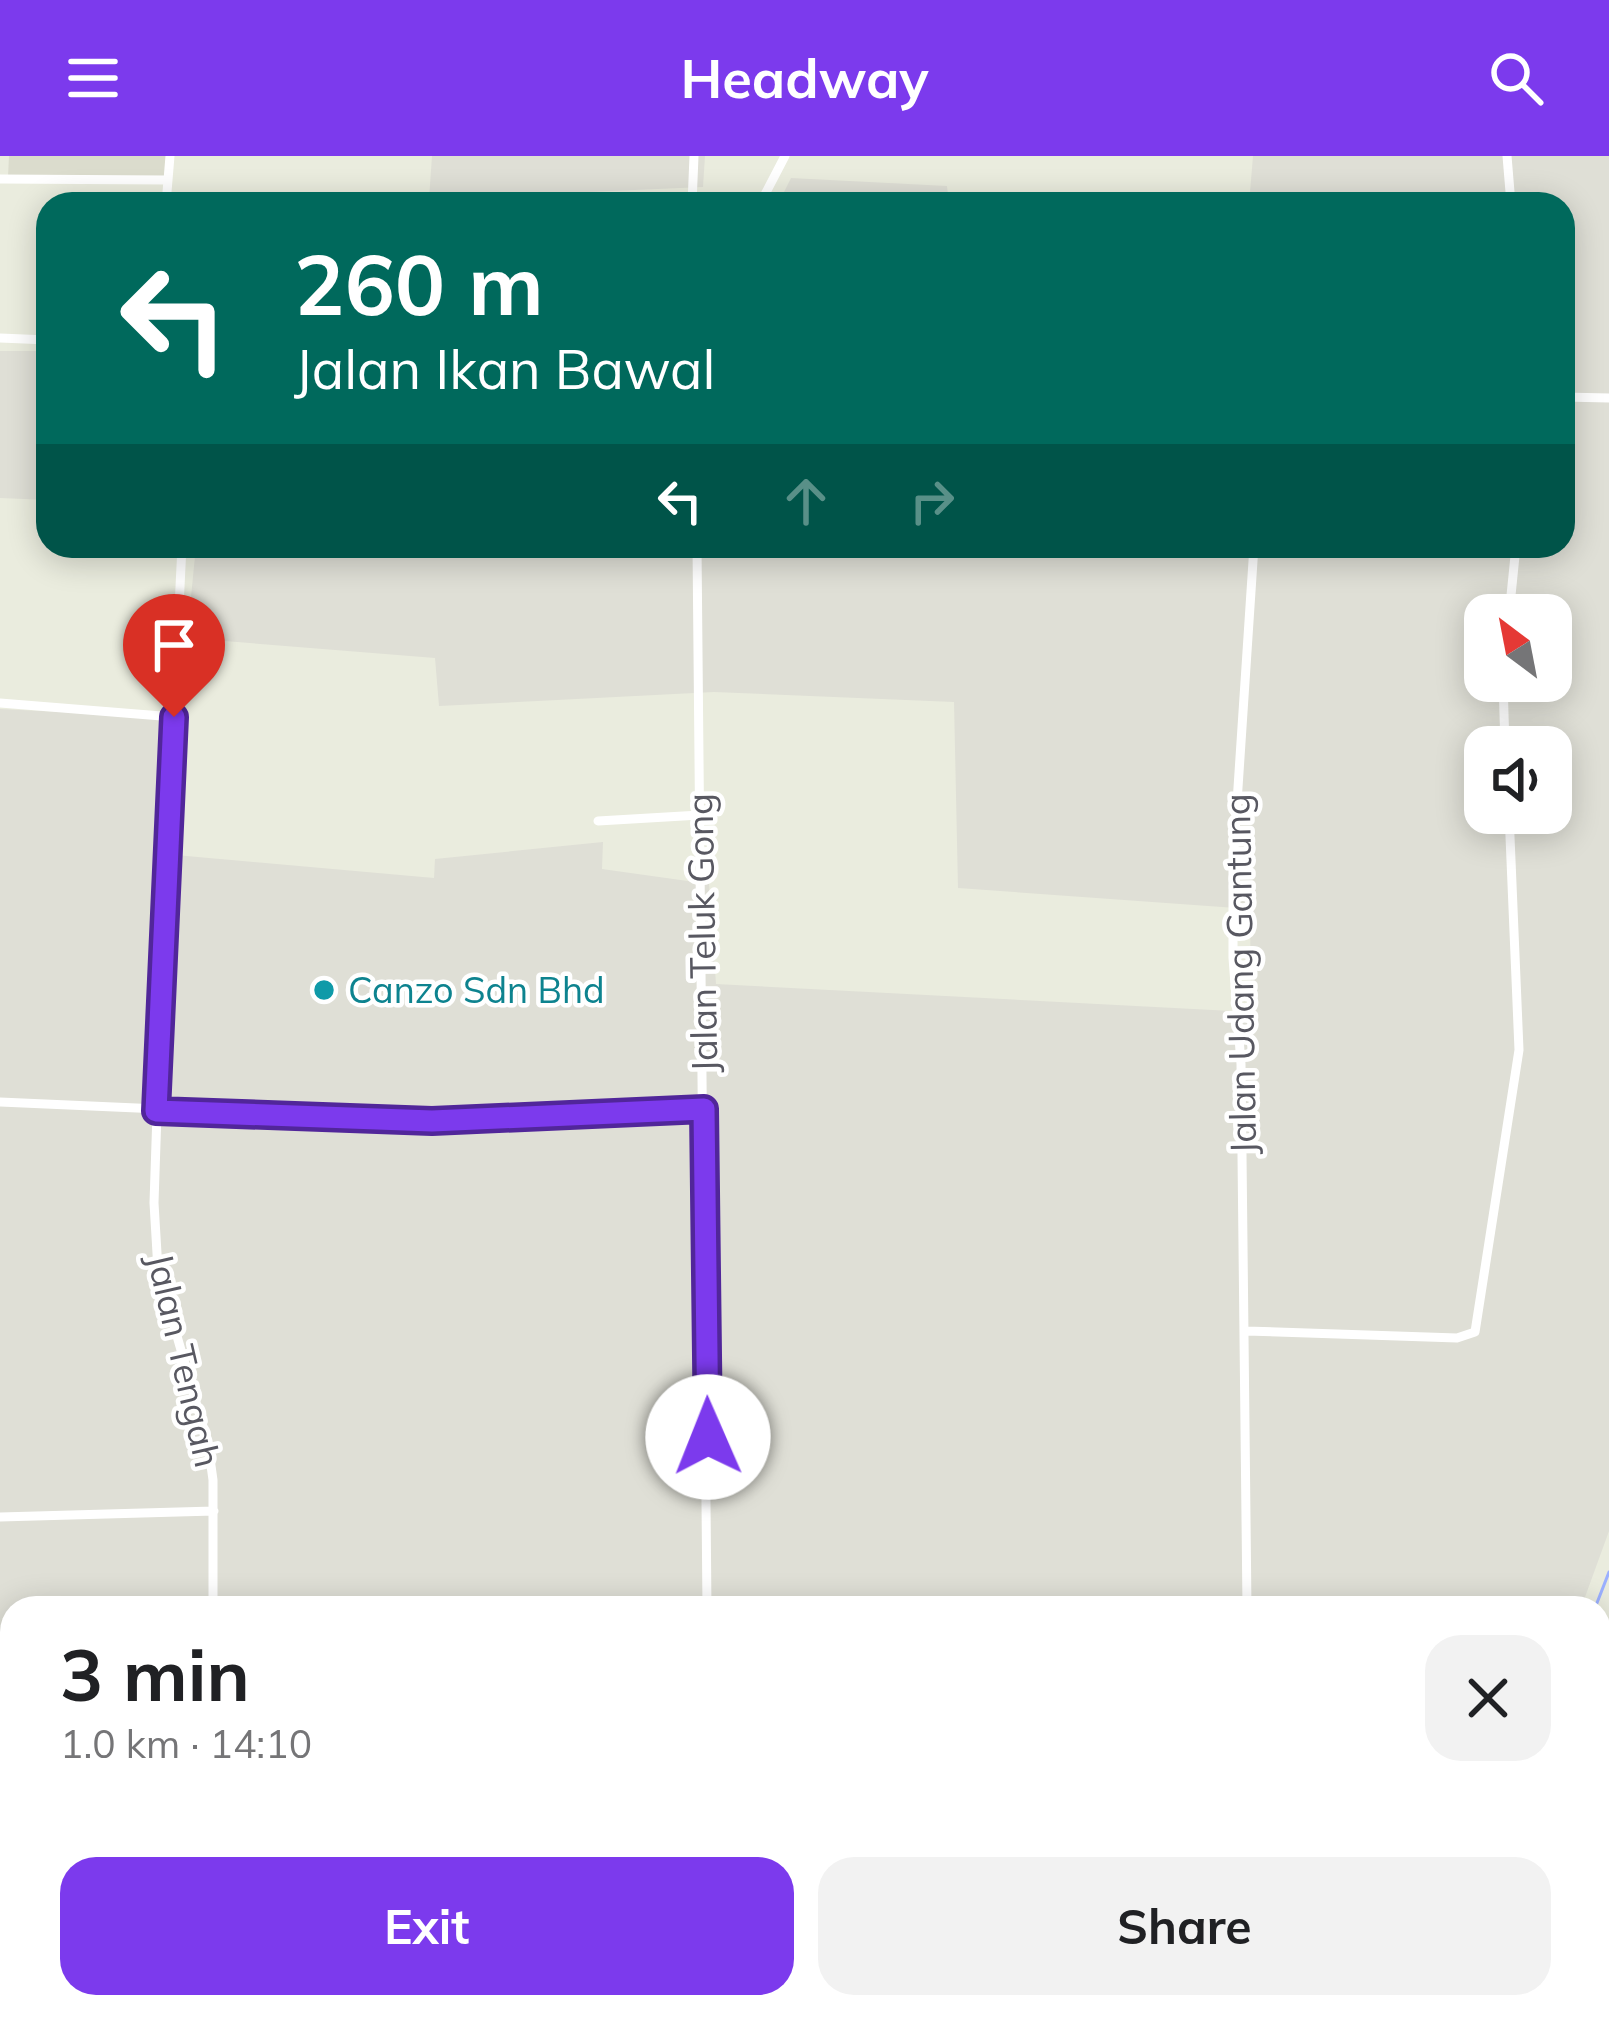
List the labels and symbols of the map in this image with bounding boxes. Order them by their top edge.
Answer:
pin [123,594,225,717]
north arrow [1464,594,1572,702]
street label: Jalan Teluk Gong [677,793,726,1073]
street label: Jalan Udang Gantung [1214,793,1265,1155]
place label: Canzo Sdn Bhd [348,967,605,1012]
marker: Canzo Sdn Bhd [311,977,337,1003]
street label: Jalan Tengah [138,1249,231,1471]
position arrow [645,1374,771,1500]

